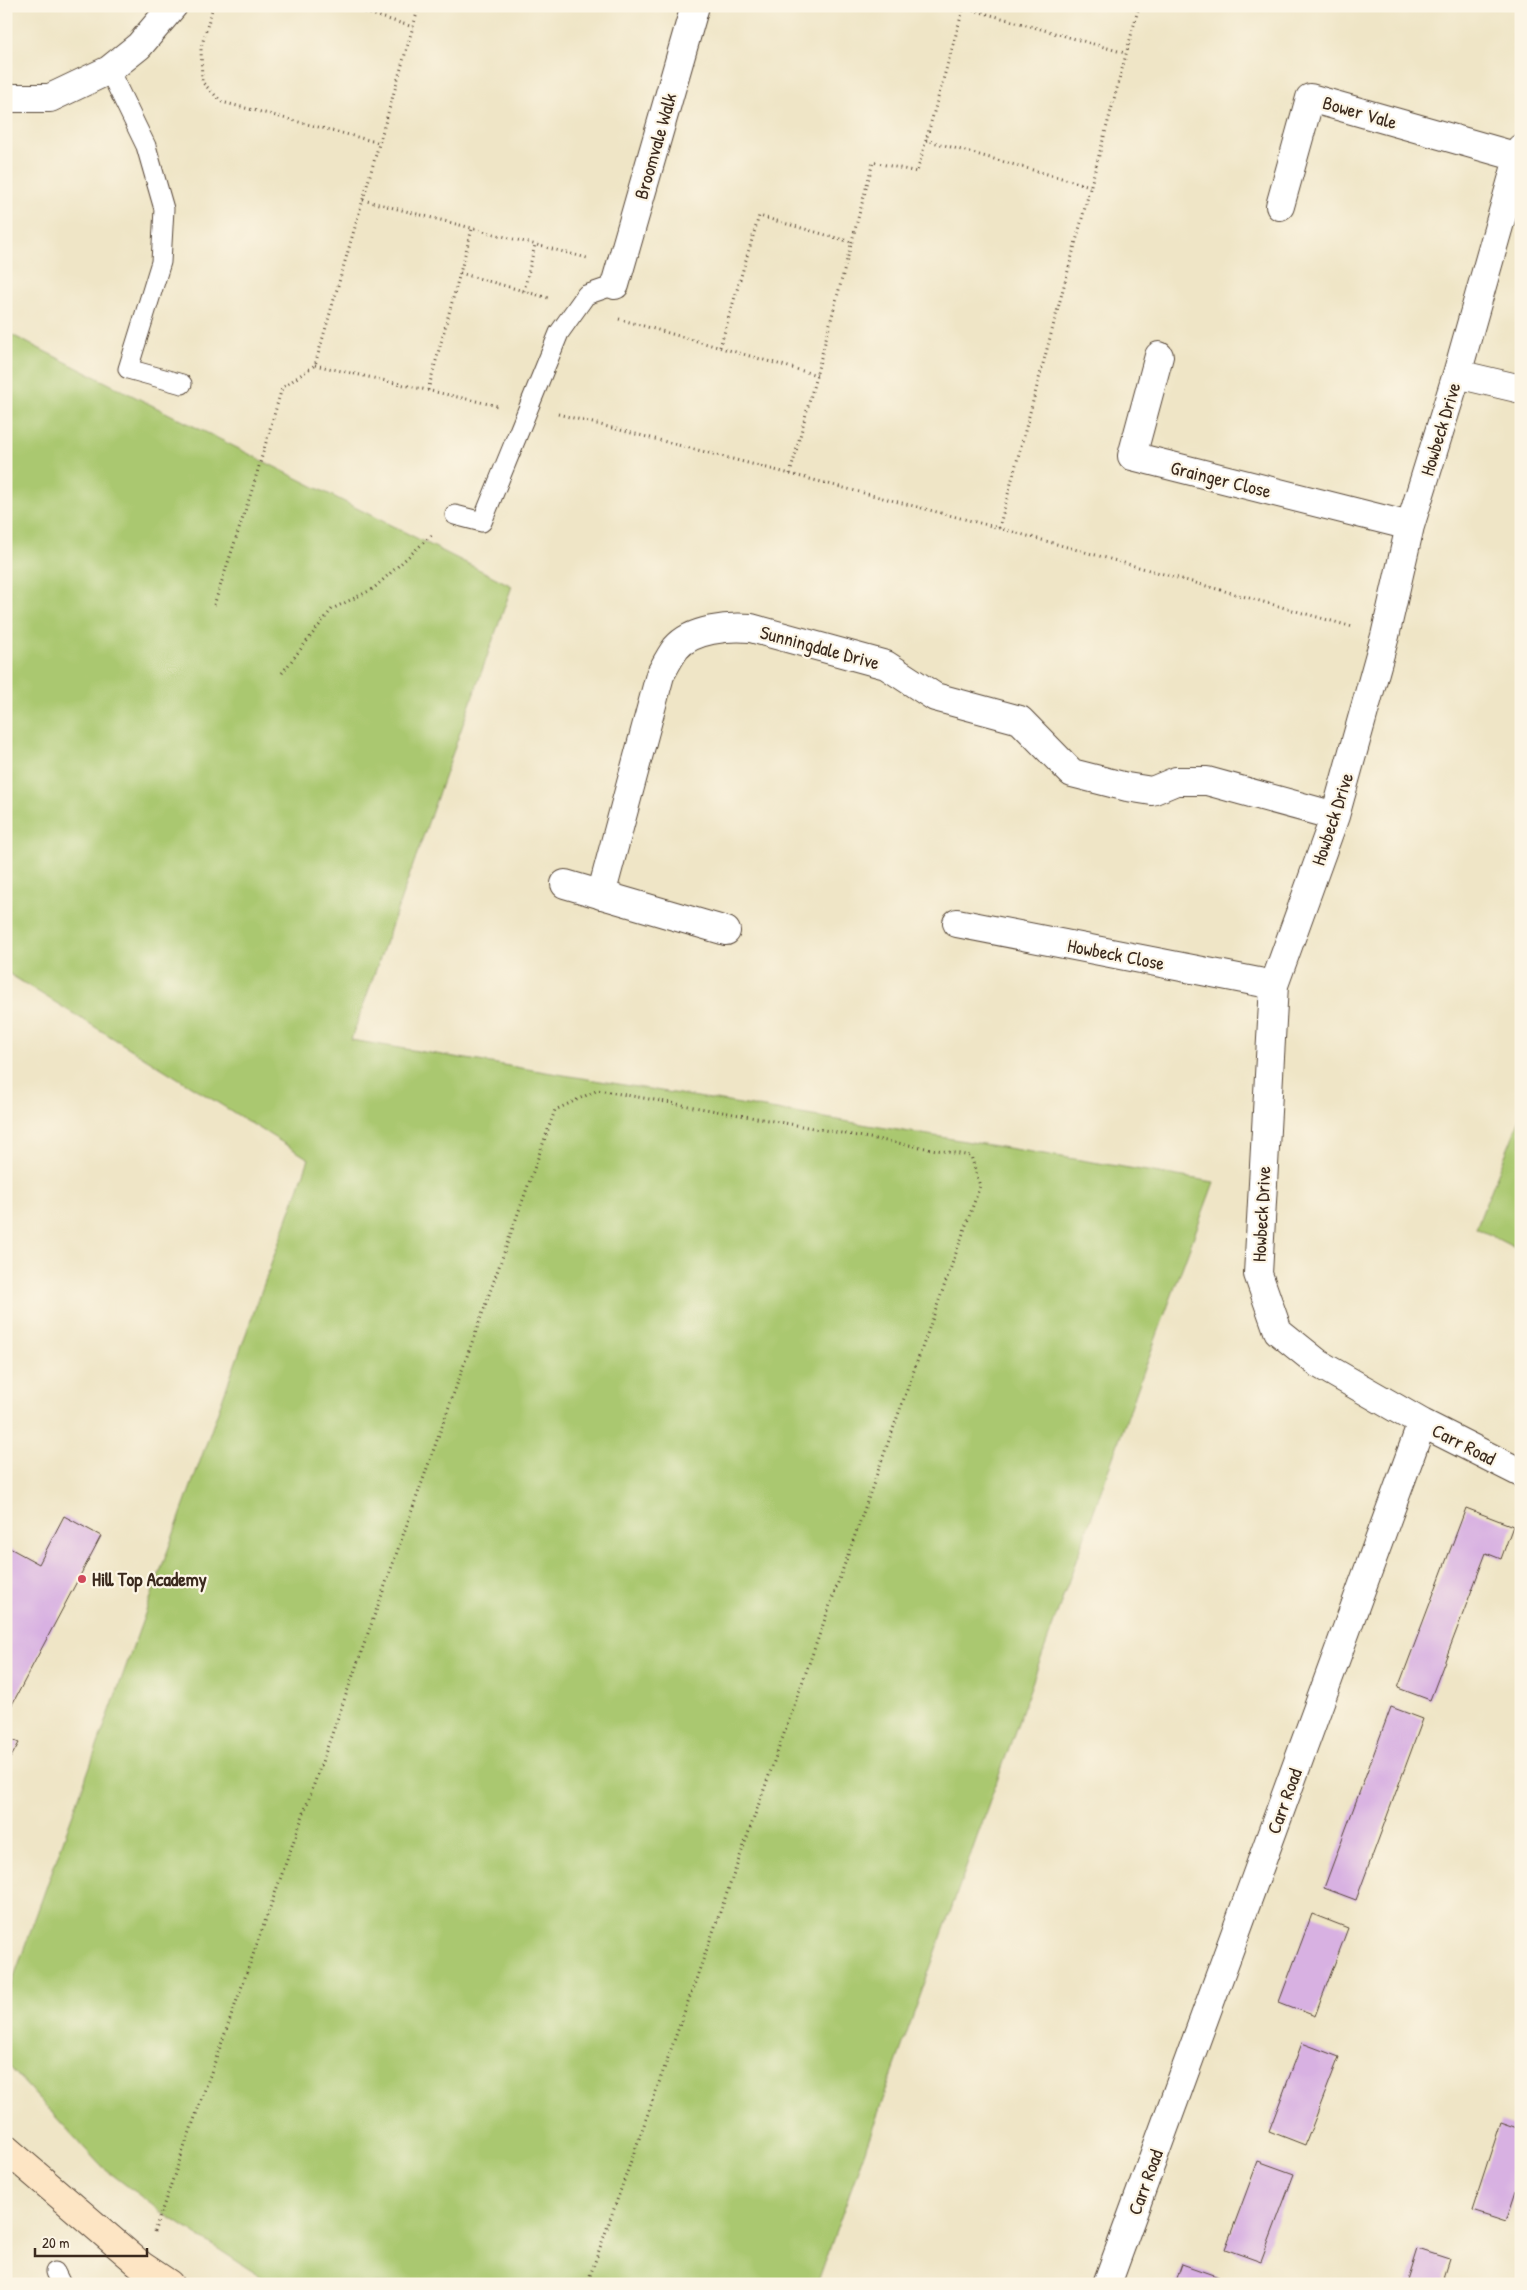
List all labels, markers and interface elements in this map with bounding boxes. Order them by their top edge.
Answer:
street label: Bower Vale [1320,89,1401,135]
street label: Broomvale Walk [627,90,683,202]
street label: Howbeck Drive [1414,379,1467,479]
street label: Grainger Close [1168,454,1274,504]
street label: Sunningdale Drive [758,619,883,676]
street label: Howbeck Drive [1305,769,1359,869]
street label: Howbeck Close [1065,932,1167,976]
street label: Howbeck Drive [1246,1165,1277,1263]
street label: Carr Road [1428,1417,1501,1471]
place label: Hill Top Academy [92,1566,207,1593]
marker: Hill Top Academy [76,1573,88,1585]
street label: Carr Road [1260,1764,1308,1837]
street label: Carr Road [1121,2145,1169,2218]
scale bar [35,2225,148,2257]
text: 20 m [42,2232,69,2253]

